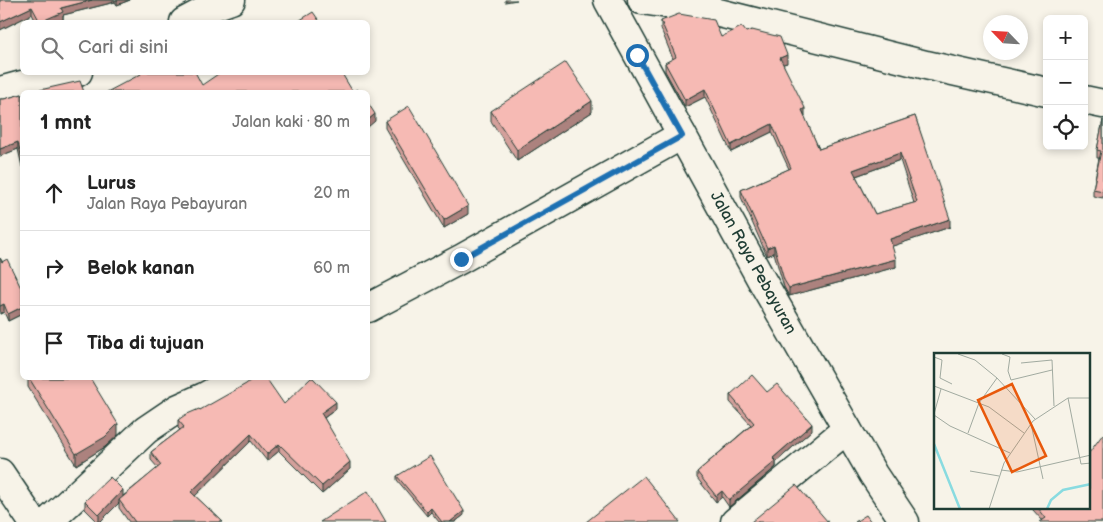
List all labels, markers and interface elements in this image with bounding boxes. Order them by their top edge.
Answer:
north arrow [983,15,1028,60]
map controls [1043,15,1088,150]
button: + [1043,15,1088,60]
search box [20,20,370,75]
icon: search [38,34,66,62]
text: Cari di sini [78,36,168,59]
route start [626,44,649,67]
button: − [1043,60,1088,105]
button: locate [1043,105,1088,150]
text: 1 mnt [40,110,91,135]
text: Jalan kaki · 80 m [232,113,350,132]
text: Lurus [87,172,136,195]
icon: ahead [40,179,68,207]
text: 20 m [314,184,350,203]
street label: Jalan Raya Pebayuran [706,188,800,338]
text: Jalan Raya Pebayuran [87,195,247,214]
route end [450,248,473,271]
icon: right [40,254,68,282]
text: Belok kanan [87,257,195,280]
text: 60 m [313,259,350,278]
icon: arrive [40,329,68,357]
text: Tiba di tujuan [87,332,204,355]
inset map [934,353,1090,510]

